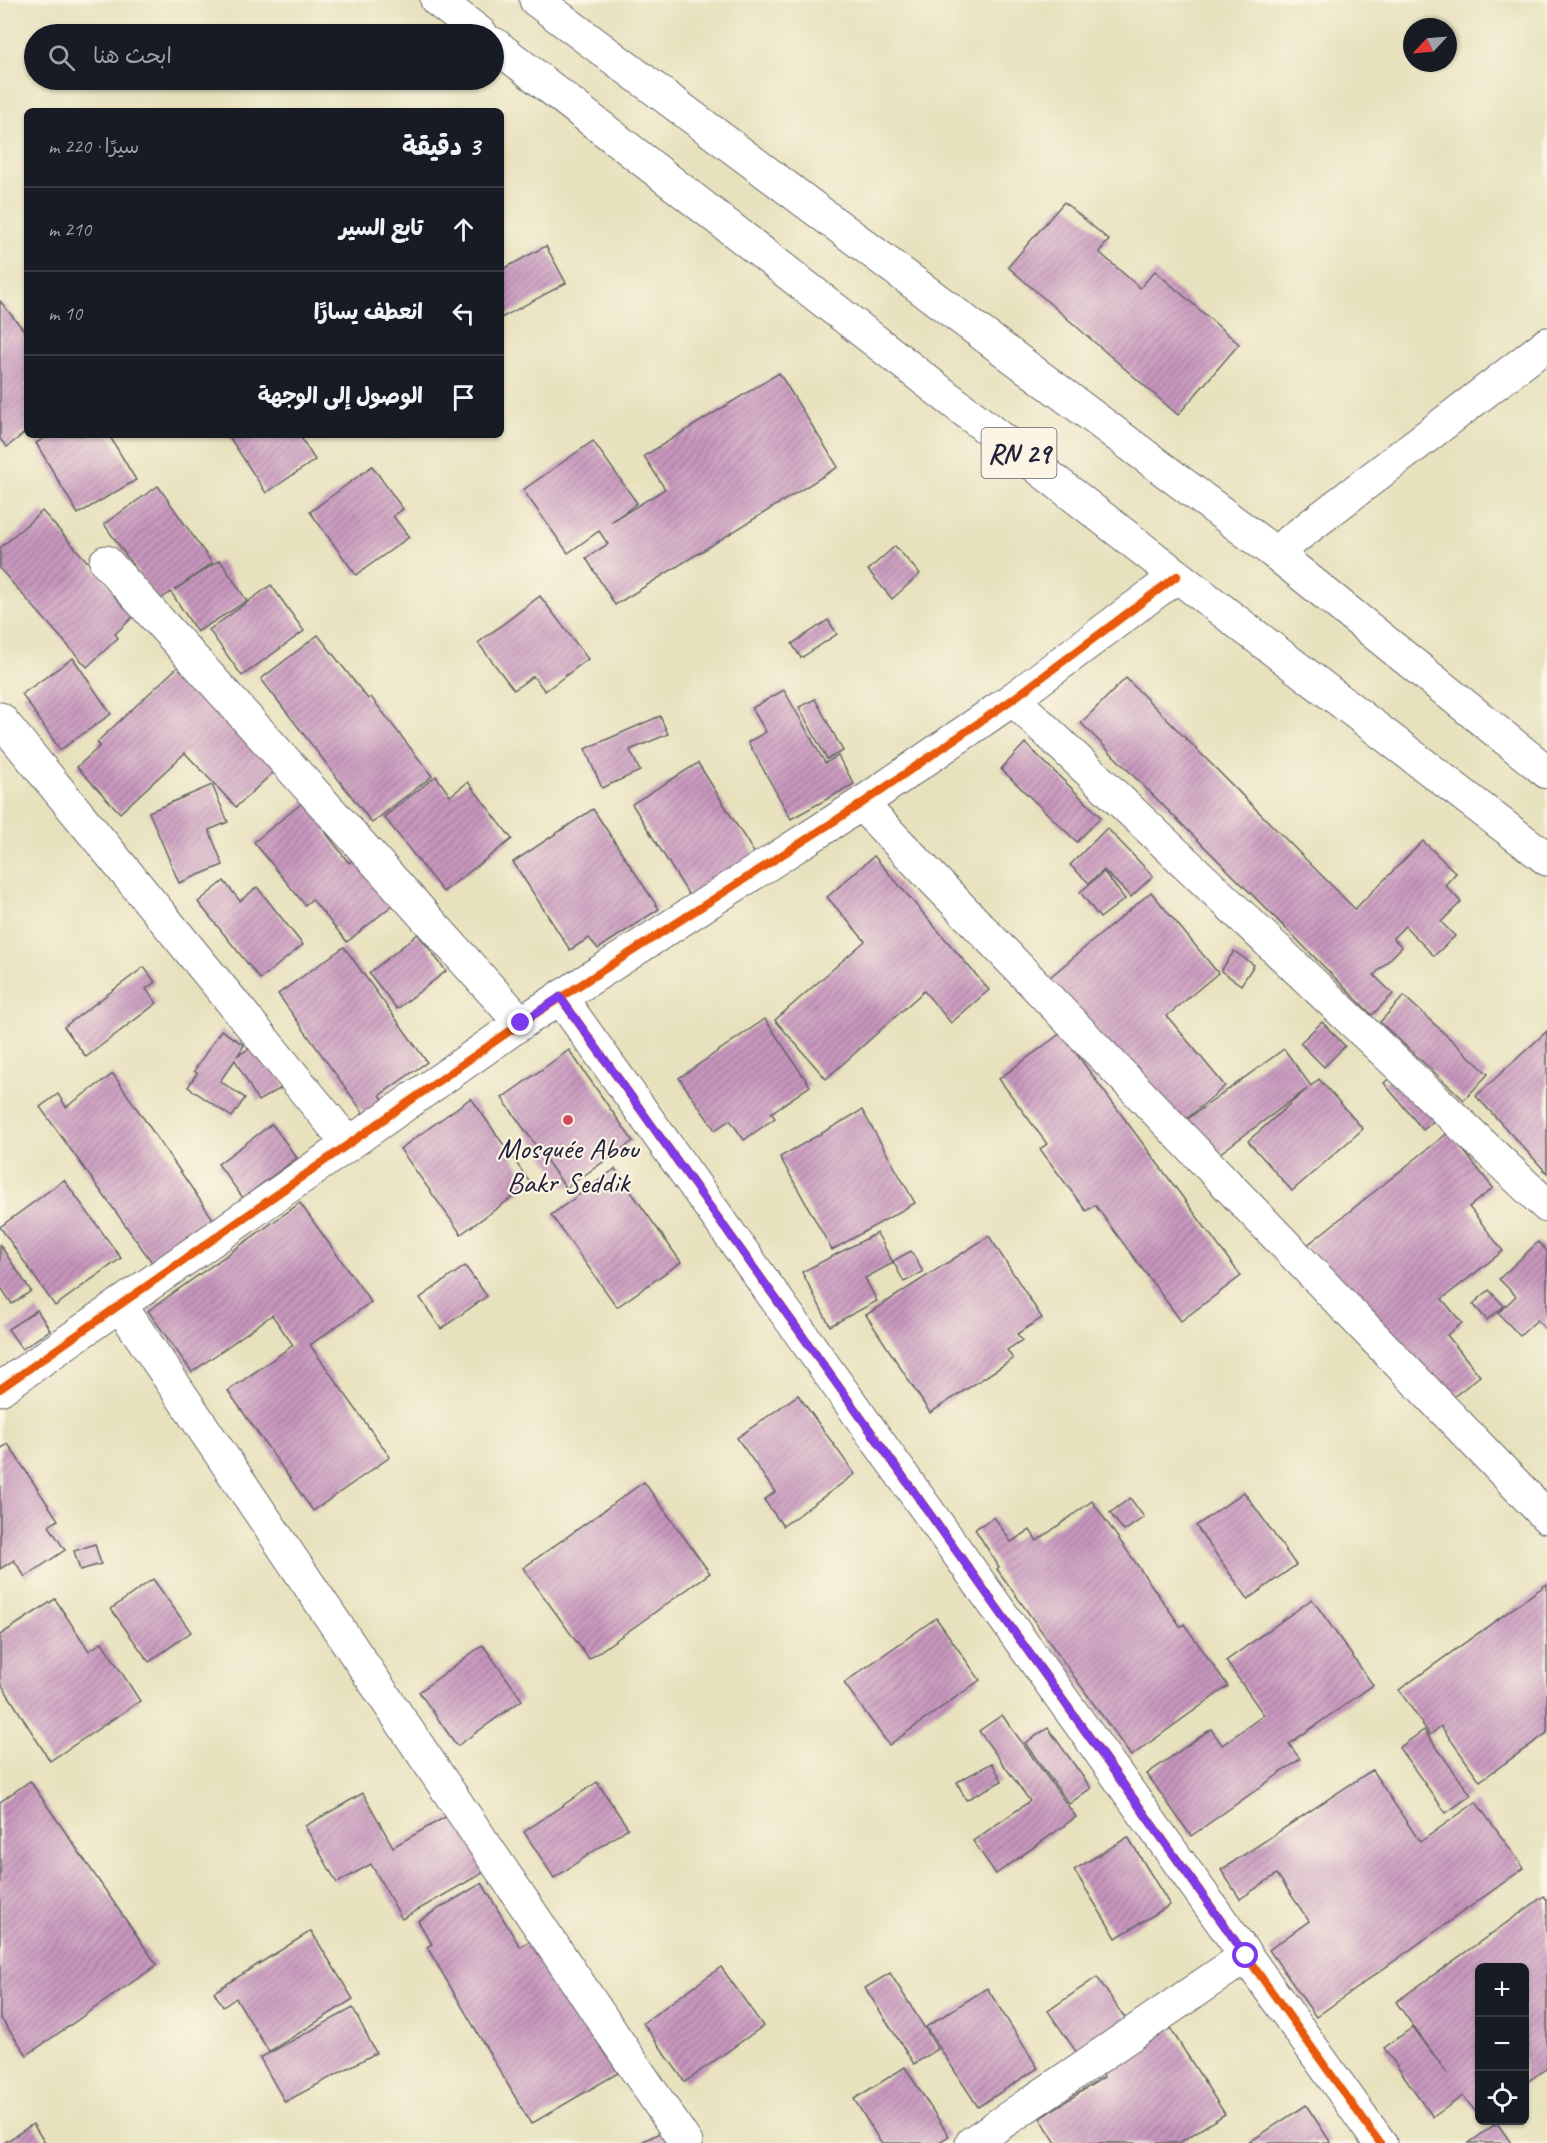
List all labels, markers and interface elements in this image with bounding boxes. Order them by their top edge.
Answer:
north arrow [1403,18,1457,72]
search box [24,24,504,90]
icon: search [45,41,78,74]
text: ابحث هنا [93,42,172,70]
text: 3 دقيقة [402,130,480,163]
text: سيرًا · 220 m [48,134,139,159]
icon: ahead [447,213,480,246]
text: تابع السير [339,214,423,242]
text: 210 m [48,217,91,242]
icon: left [447,297,480,330]
text: انعطف يسارًا [314,298,423,326]
text: 10 m [48,301,82,326]
icon: arrive [447,381,480,414]
text: الوصول إلى الوجهة [258,382,423,410]
road number: RN 29 [982,428,1056,478]
route end [507,1009,533,1035]
marker: Mosquée Abou Bakr Seddik [561,1113,575,1127]
place label: Mosquée Abou Bakr Seddik [497,1129,641,1201]
route start [1232,1942,1258,1968]
map controls [1475,1963,1529,2125]
button: + [1475,1963,1529,2017]
button: − [1475,2017,1529,2071]
button: locate [1475,2071,1529,2125]

